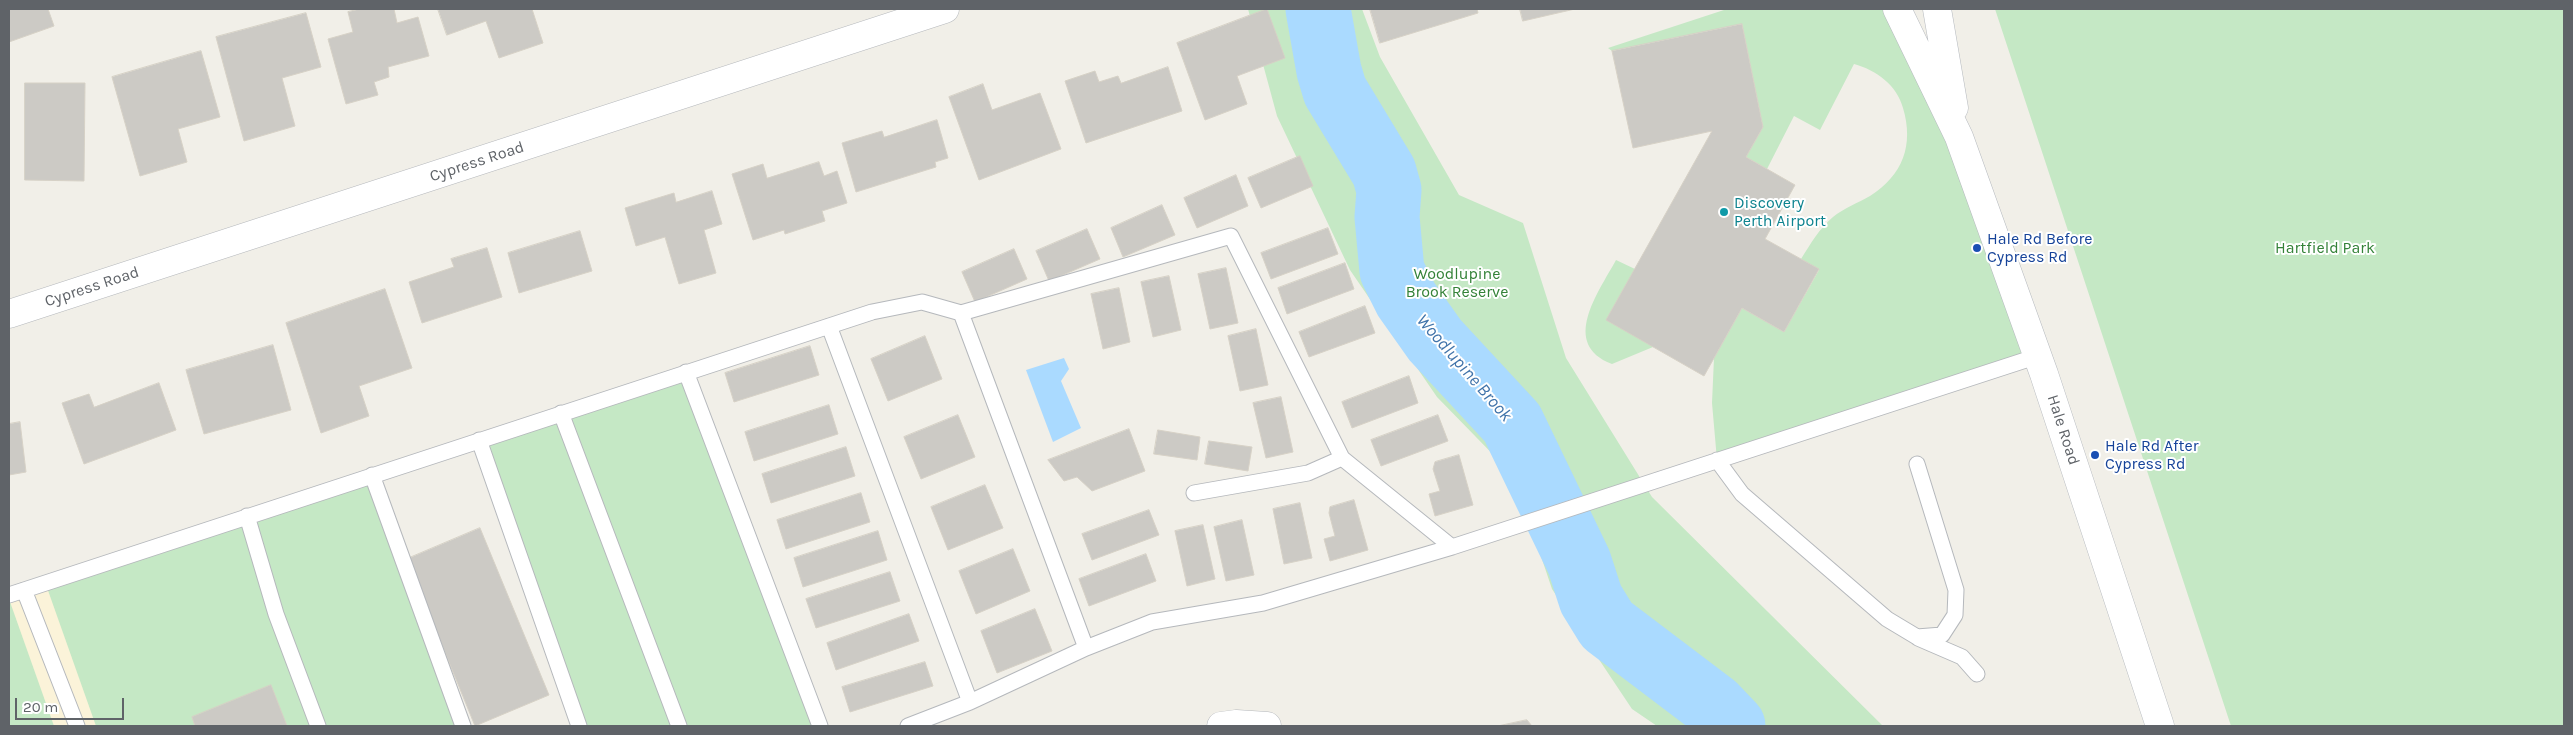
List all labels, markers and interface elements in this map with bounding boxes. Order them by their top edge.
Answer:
street label: Cypress Road [427,138,527,186]
place label: Discovery Perth Airport [1734,193,1826,231]
marker: Discovery Perth Airport [1718,206,1730,218]
place label: Hale Rd Before Cypress Rd [1987,229,2092,267]
park label: Hartfield Park [2275,238,2375,258]
marker: Hale Rd Before Cypress Rd [1971,242,1983,254]
street label: Cypress Road [42,263,142,311]
park label: Woodlupine Brook Reserve [1406,264,1508,302]
water label: Woodlupine Brook [1412,310,1516,426]
street label: Hale Road [2043,392,2083,468]
place label: Hale Rd After Cypress Rd [2105,436,2199,474]
marker: Hale Rd After Cypress Rd [2089,449,2101,461]
scale bar [18,688,126,720]
text: 20 m [23,698,58,716]

